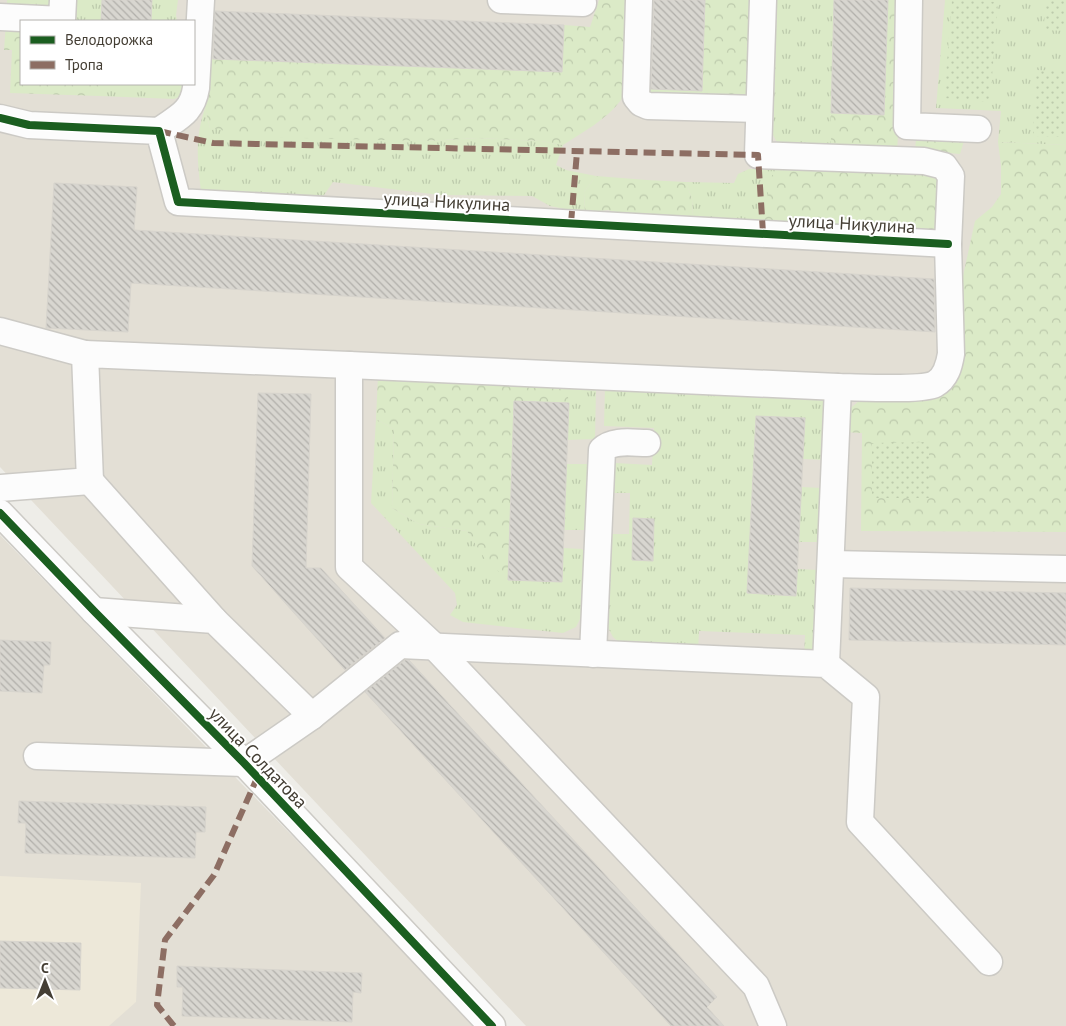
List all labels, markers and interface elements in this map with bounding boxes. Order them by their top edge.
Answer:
legend [20,20,195,85]
text: Велодорожка [65,30,153,49]
text: Тропа [65,55,103,74]
street label: улица Никулина [383,187,511,216]
street label: улица Никулина [788,209,916,238]
street label: улица Солдатова [204,702,312,813]
north arrow [20,956,70,1006]
text: С [41,959,49,977]

